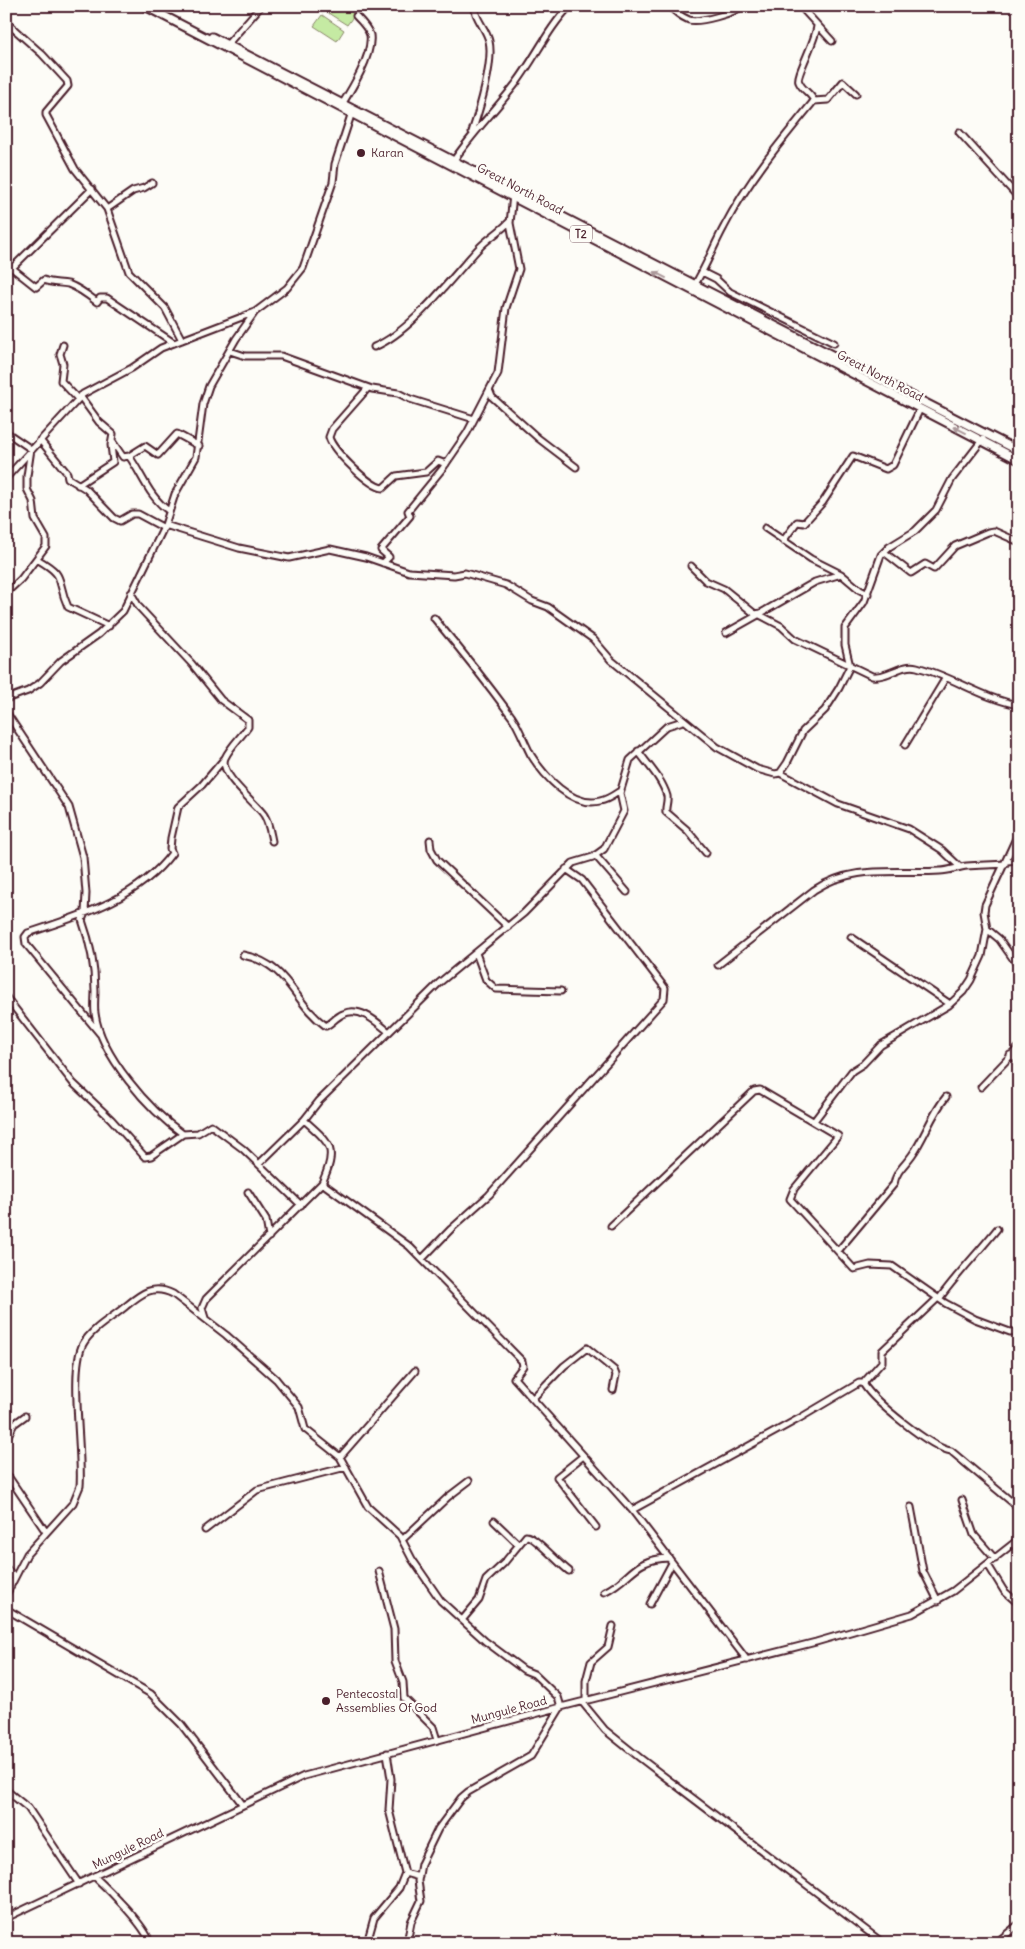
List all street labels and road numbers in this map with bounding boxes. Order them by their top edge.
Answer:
street label: Great North Road [475,160,566,218]
road number: T2 [570,225,592,242]
street label: Great North Road [835,347,926,405]
street label: Mungule Road [470,1692,548,1727]
street label: Mungule Road [90,1825,166,1872]

